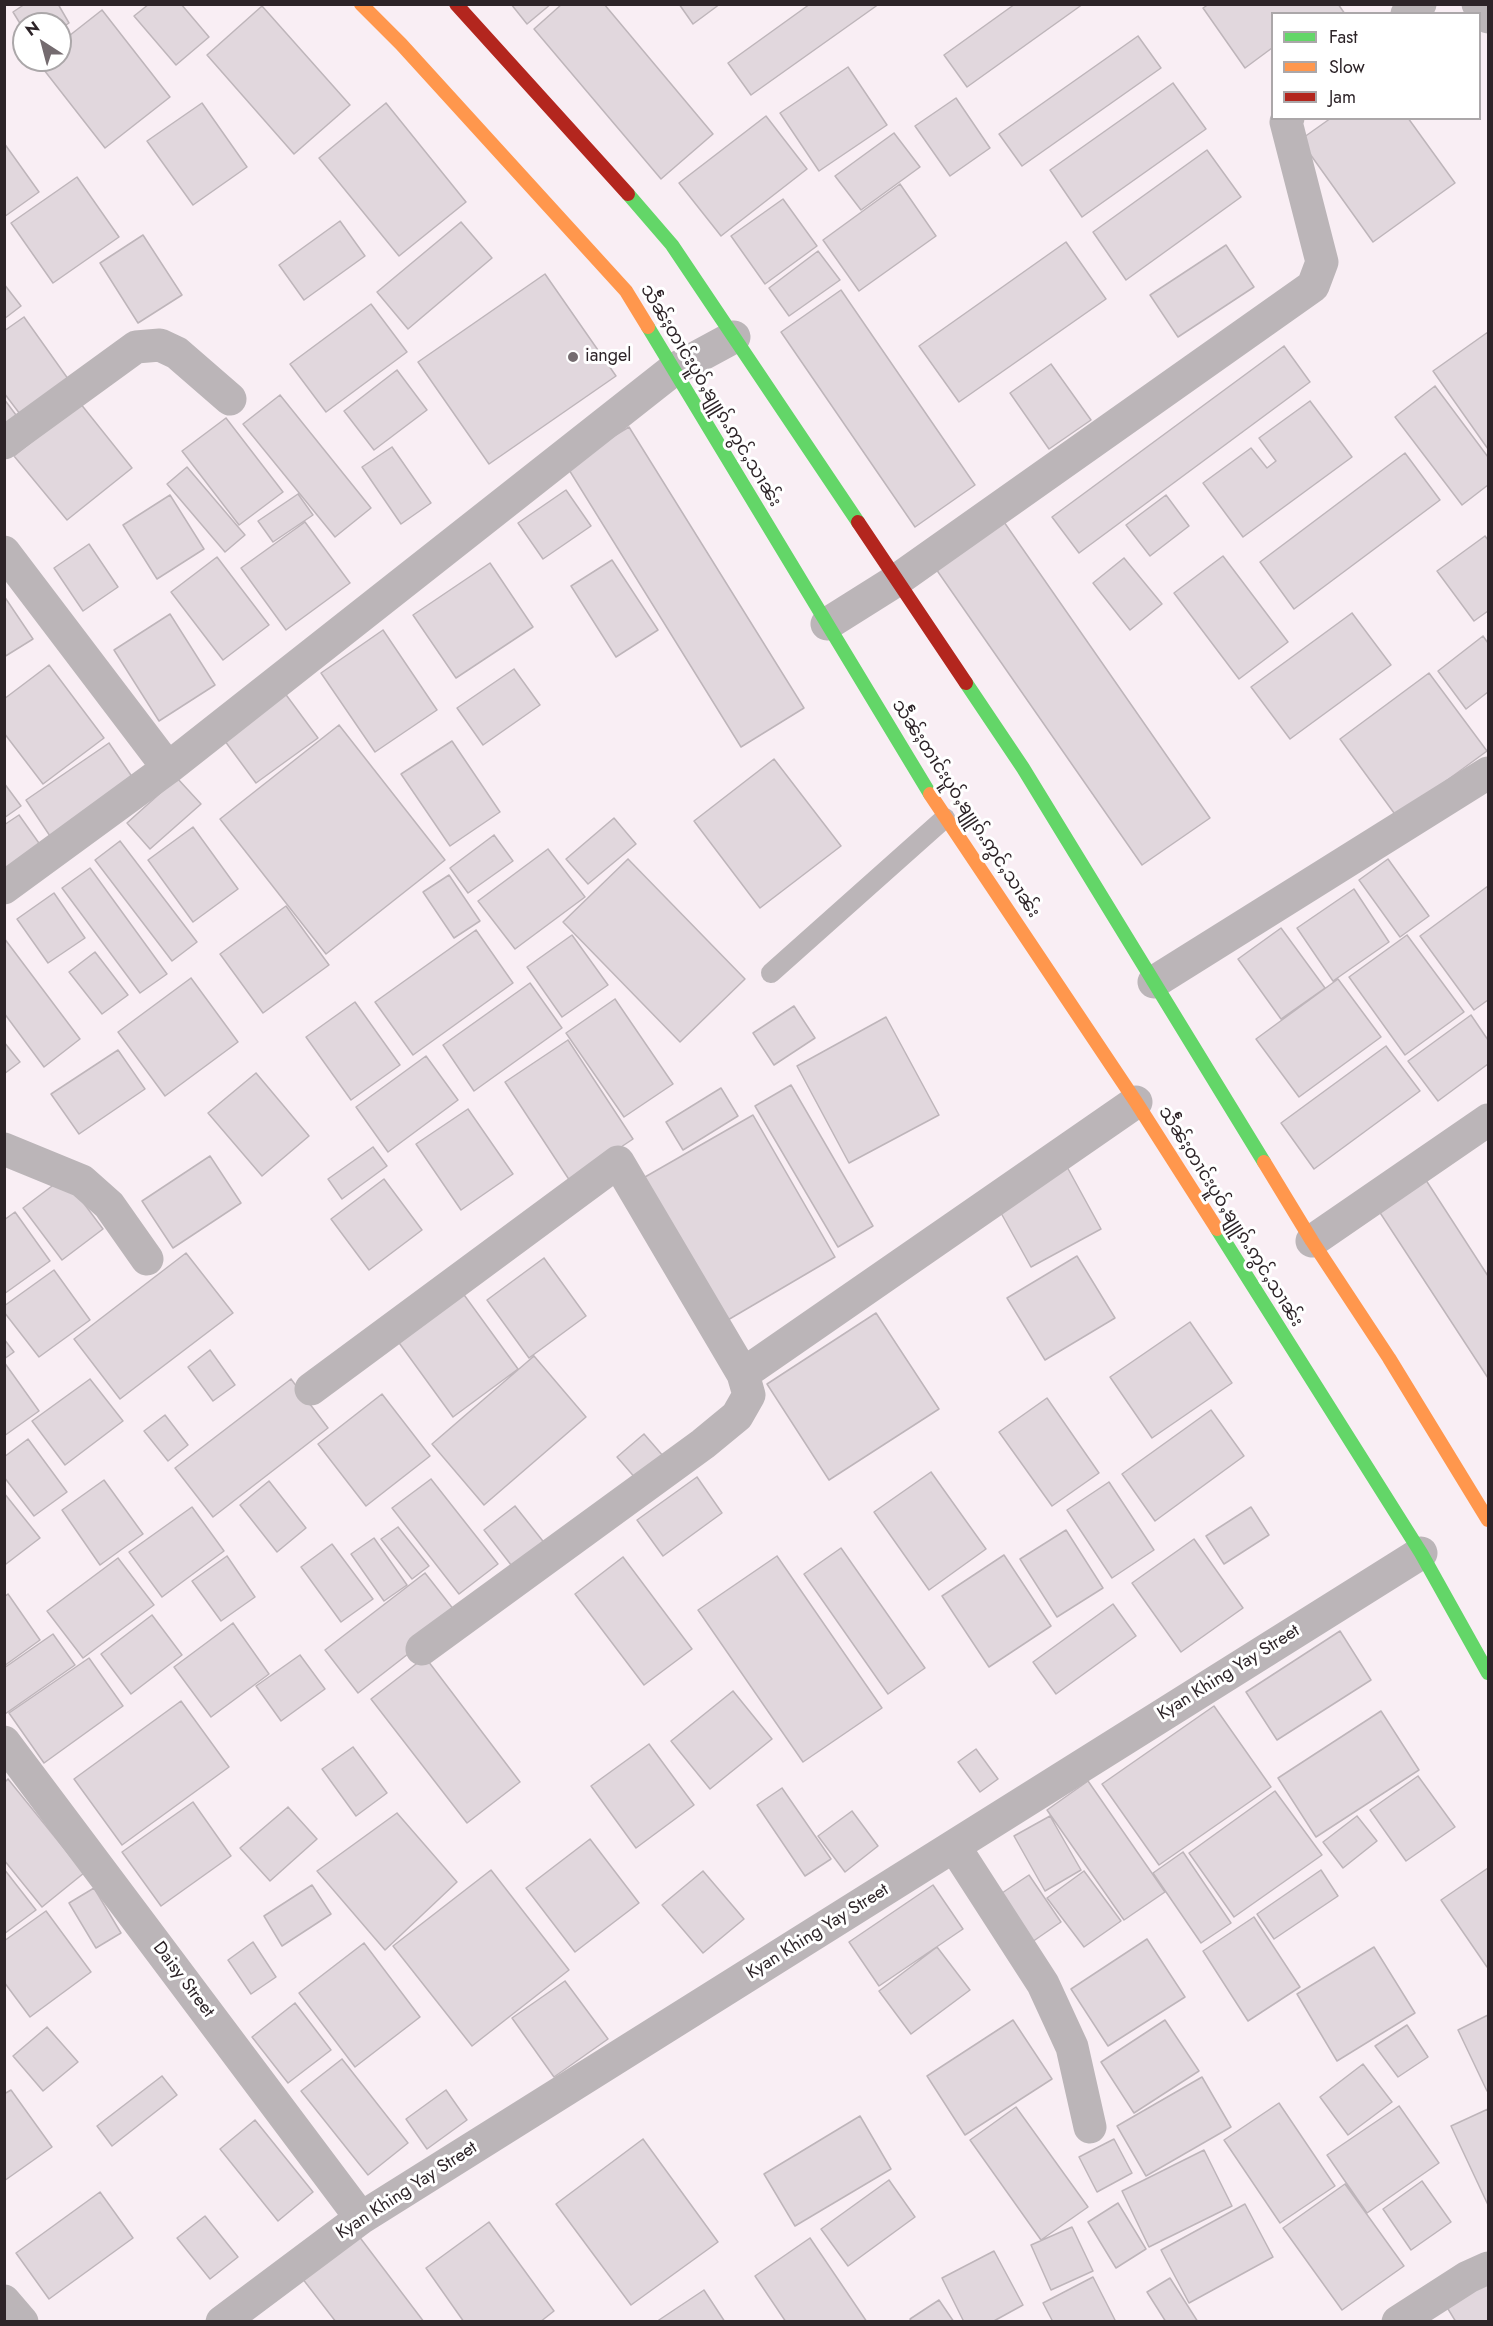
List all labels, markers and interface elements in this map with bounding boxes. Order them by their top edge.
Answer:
north arrow [12,12,72,72]
legend [1271,12,1481,120]
text: N [20,16,44,42]
text: Fast [1329,24,1358,50]
text: Slow [1329,54,1365,80]
text: Jam [1329,84,1356,110]
street label: သဵႅၼ်ႈတၢင်းပူဝ်ႇၶျူၵ်ႉဢွင်ႇသၢၼ်း [635,281,785,511]
place label: iangel [585,346,631,368]
marker: iangel [566,350,580,364]
street label: သဵႅၼ်ႈတၢင်းပူဝ်ႇၶျူၵ်ႉဢွင်ႇသၢၼ်း [886,696,1044,922]
street label: သဵႅၼ်ႈတၢင်းပူဝ်ႇၶျူၵ်ႉဢွင်ႇသၢၼ်း [1153,1103,1307,1331]
street label: Kyan Khing Yay Street [1154,1621,1304,1725]
street label: Kyan Khing Yay Street [743,1880,893,1984]
street label: Daisy Street [148,1938,218,2022]
street label: Kyan Khing Yay Street [333,2137,481,2245]

